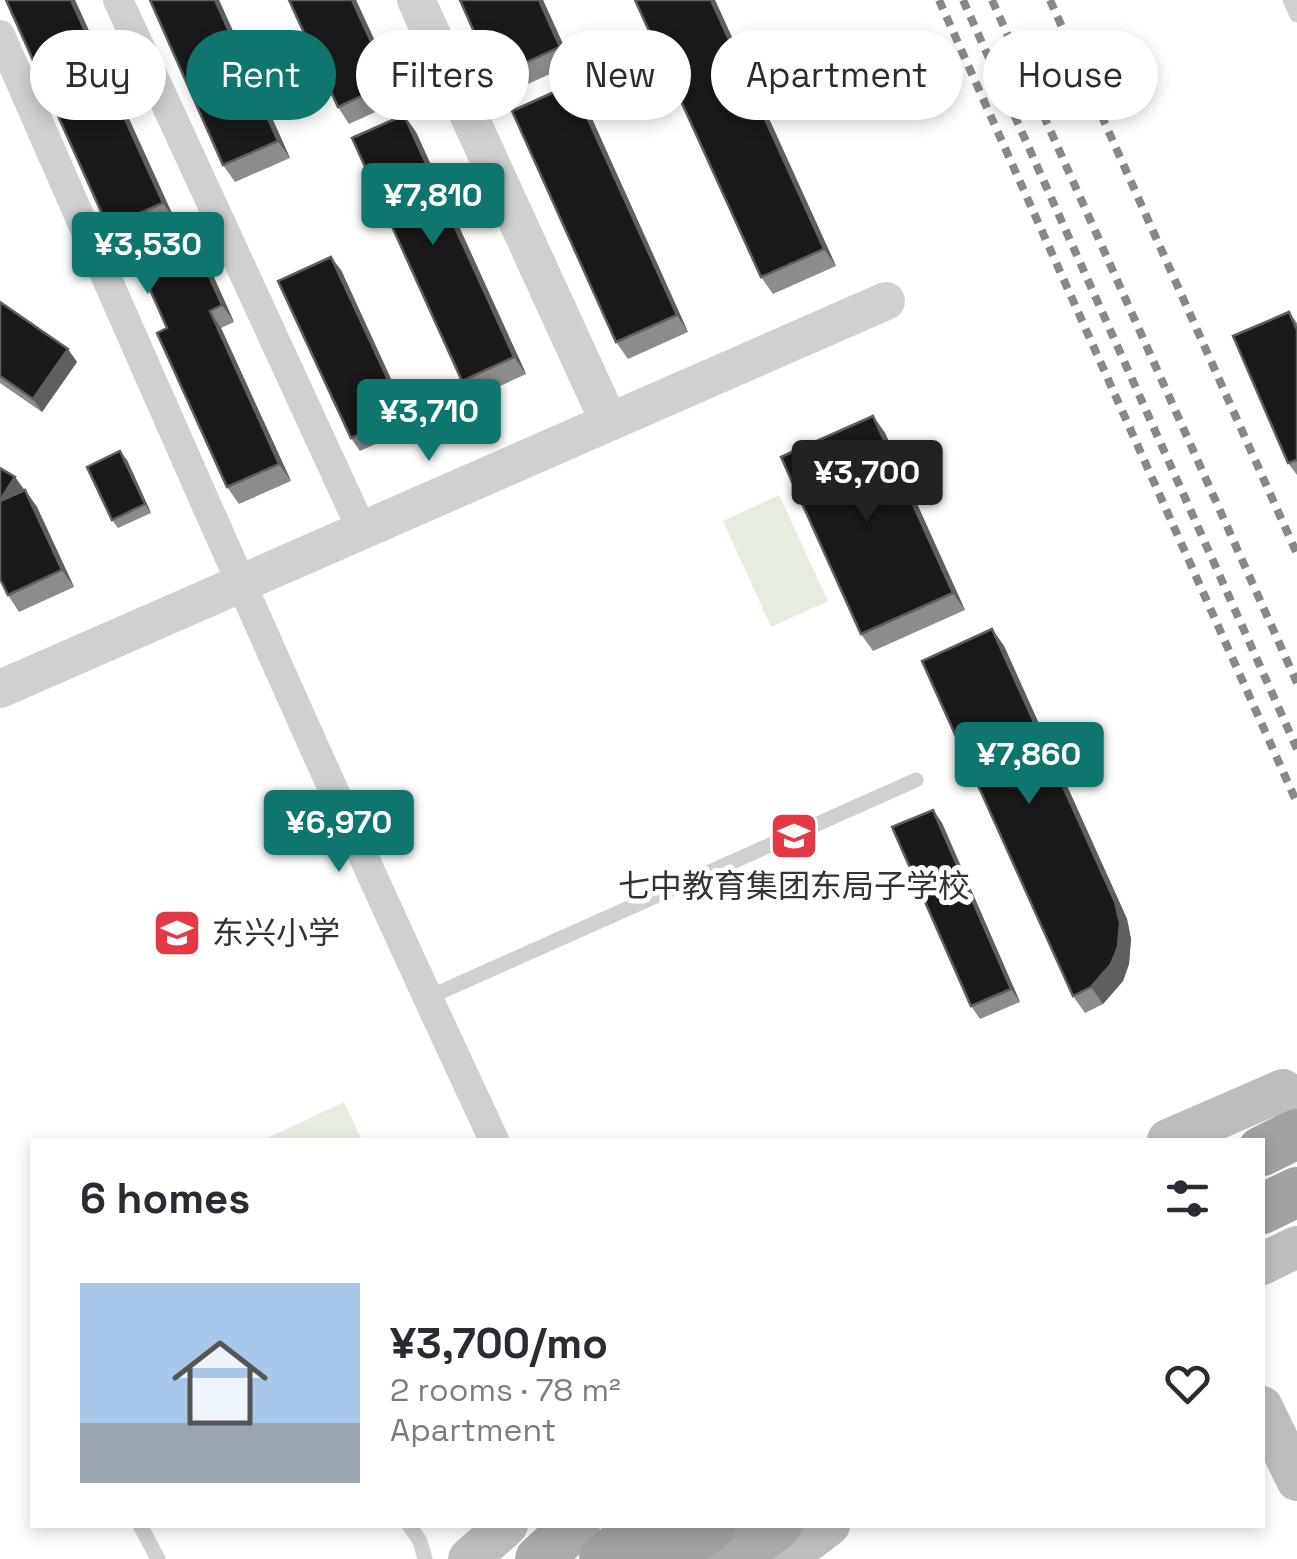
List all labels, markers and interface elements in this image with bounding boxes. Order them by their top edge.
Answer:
chip: Buy [30,30,166,120]
chip: Rent [186,30,336,120]
chip: Filters [356,30,529,120]
chip: New [549,30,691,120]
chip: Apartment [711,30,963,120]
chip: House [983,30,1158,120]
pin: ¥7,810 [352,163,514,248]
text: ¥7,810 [383,175,483,215]
pin: ¥3,530 [67,212,229,297]
text: ¥3,530 [94,224,202,264]
pin: ¥3,710 [348,379,510,464]
text: ¥3,710 [379,391,479,431]
pin: ¥3,700 [786,440,948,525]
text: ¥3,700 [814,452,920,492]
pin: ¥7,860 [948,722,1110,807]
text: ¥7,860 [977,734,1081,774]
pin: ¥6,970 [258,790,420,875]
text: ¥6,970 [286,802,392,842]
school or university icon: 七中教育集团东局子学校 [768,810,820,862]
place label: 七中教育集团东局子学校 [618,866,970,906]
school or university icon: 东兴小学 [151,907,203,959]
place label: 东兴小学 [212,913,340,953]
icon: filters [1160,1171,1215,1226]
text: 6 homes [80,1172,250,1225]
text: ¥3,700/mo [390,1317,608,1370]
icon: home [160,1323,280,1443]
icon: heart [1160,1356,1215,1411]
text: 2 rooms · 78 m² [390,1370,621,1410]
text: Apartment [390,1410,556,1450]

